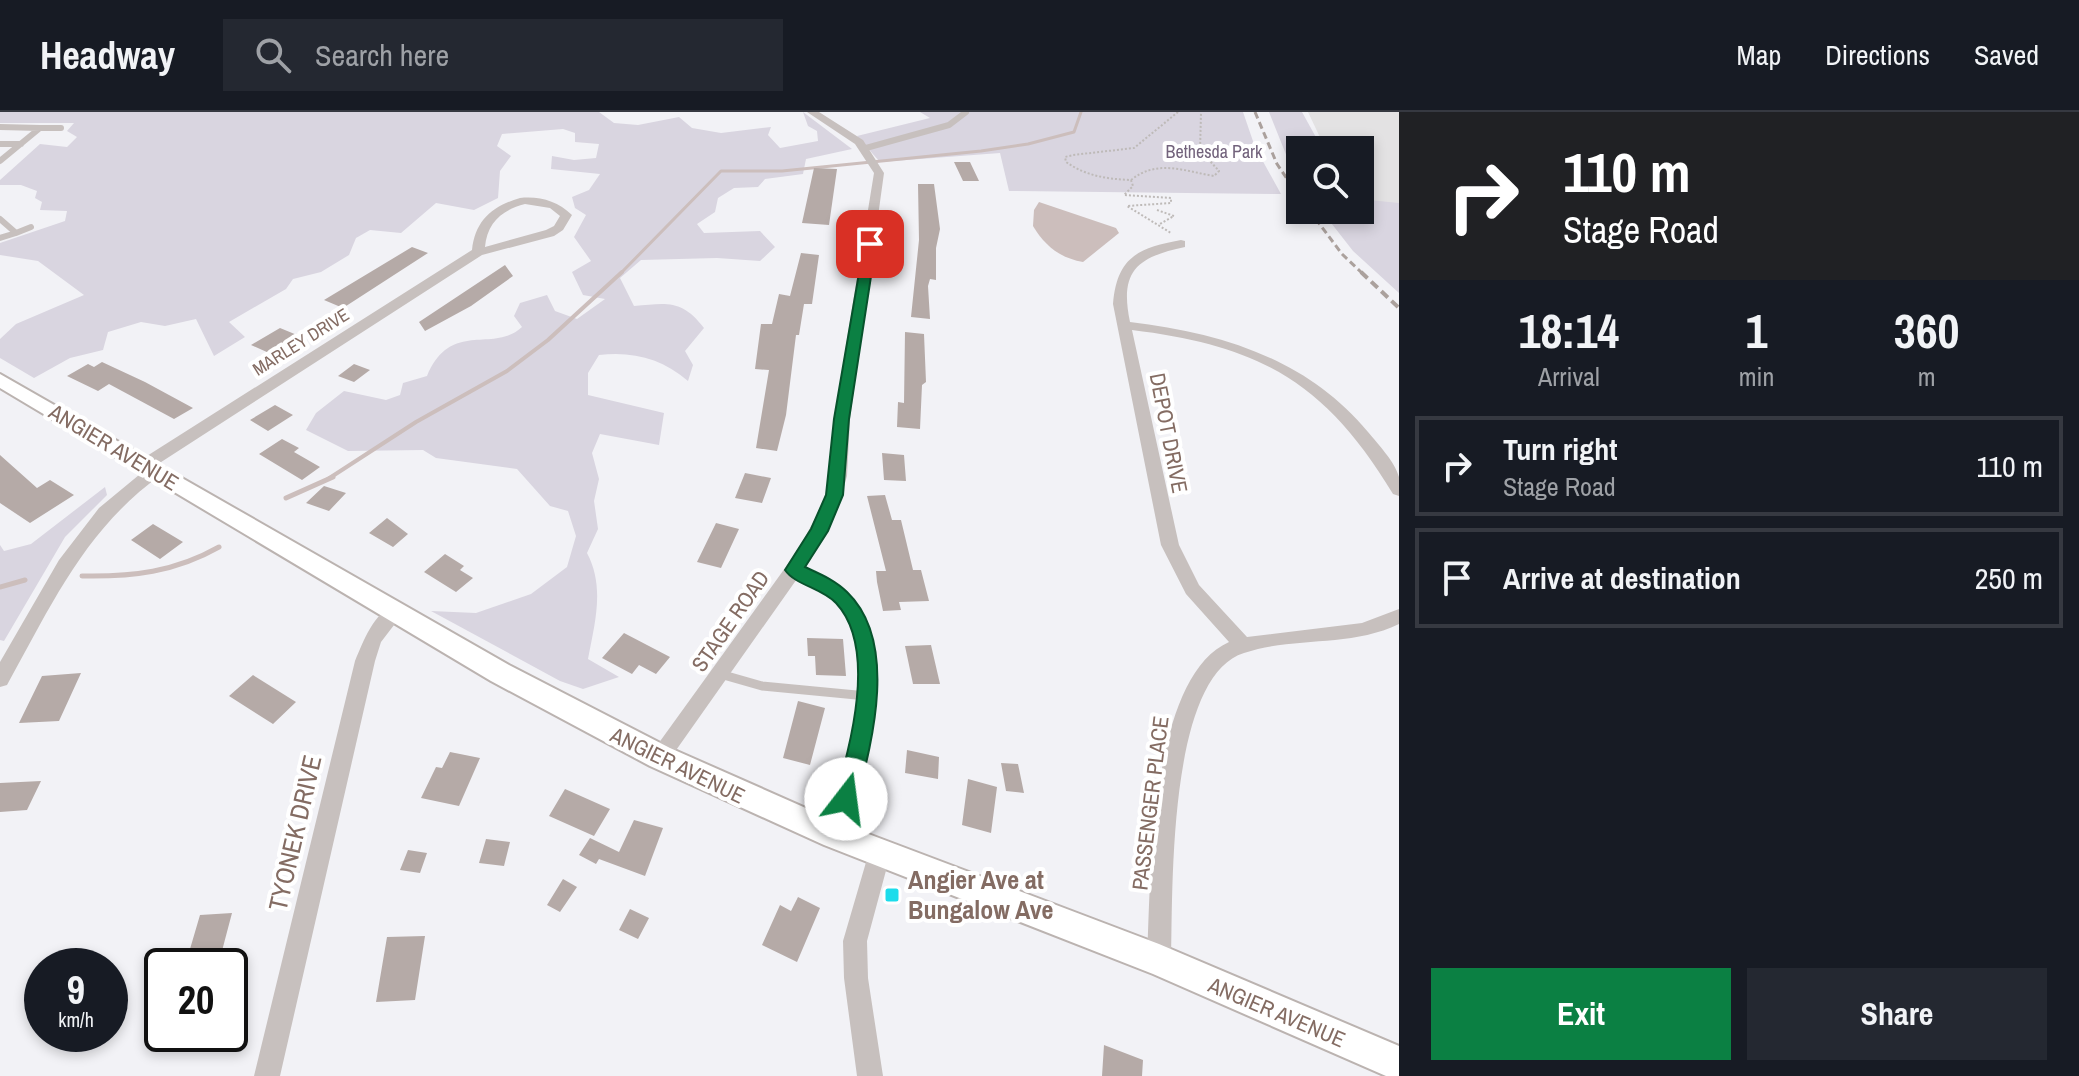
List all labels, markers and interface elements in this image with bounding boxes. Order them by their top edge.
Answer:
search box [223,19,783,91]
text: Headway [40,30,175,81]
icon: search [251,33,295,77]
text: Search here [315,35,449,75]
text: Map [1737,36,1781,74]
text: Directions [1825,36,1930,74]
text: Saved [1974,36,2039,74]
text: 110 m [1563,134,1691,209]
map controls [1286,136,1374,224]
button: search [1286,136,1374,224]
park label: Bethesda Park [1166,139,1263,164]
icon: right [1431,144,1535,248]
text: Stage Road [1563,206,1719,254]
pin [836,210,904,278]
icon: arrive [848,222,892,266]
text: 18:14 [1519,298,1619,363]
text: 1 [1746,298,1767,363]
text: 360 [1894,298,1959,363]
street label: MARLEY DRIVE [248,302,354,381]
text: Arrival [1538,359,1600,394]
text: min [1739,359,1774,394]
text: m [1918,359,1936,394]
street label: DEPOT DRIVE [1143,370,1195,496]
street label: ANGIER AVENUE [43,396,184,497]
text: Turn right [1503,429,1617,469]
icon: right [1435,444,1479,488]
text: 110 m [1976,446,2043,486]
text: Stage Road [1503,469,1616,504]
icon: arrive [1435,556,1479,600]
text: Arrive at destination [1503,558,1741,598]
text: 250 m [1975,558,2043,598]
street label: STAGE ROAD [684,564,776,678]
street label: PASSENGER PLACE [1124,714,1176,892]
street label: ANGIER AVENUE [605,719,750,810]
street label: TYONEK DRIVE [260,752,329,914]
position arrow [804,757,888,841]
place label: Angier Ave at Bungalow Ave [908,862,1053,927]
marker: Angier Ave at Bungalow Ave [883,886,901,904]
speed limit sign: 20 [144,948,248,1052]
text: 9 [67,963,85,1016]
button: Exit [1431,968,1731,1060]
button: Share [1747,968,2047,1060]
street label: ANGIER AVENUE [1203,969,1350,1054]
text: km/h [58,1006,94,1033]

